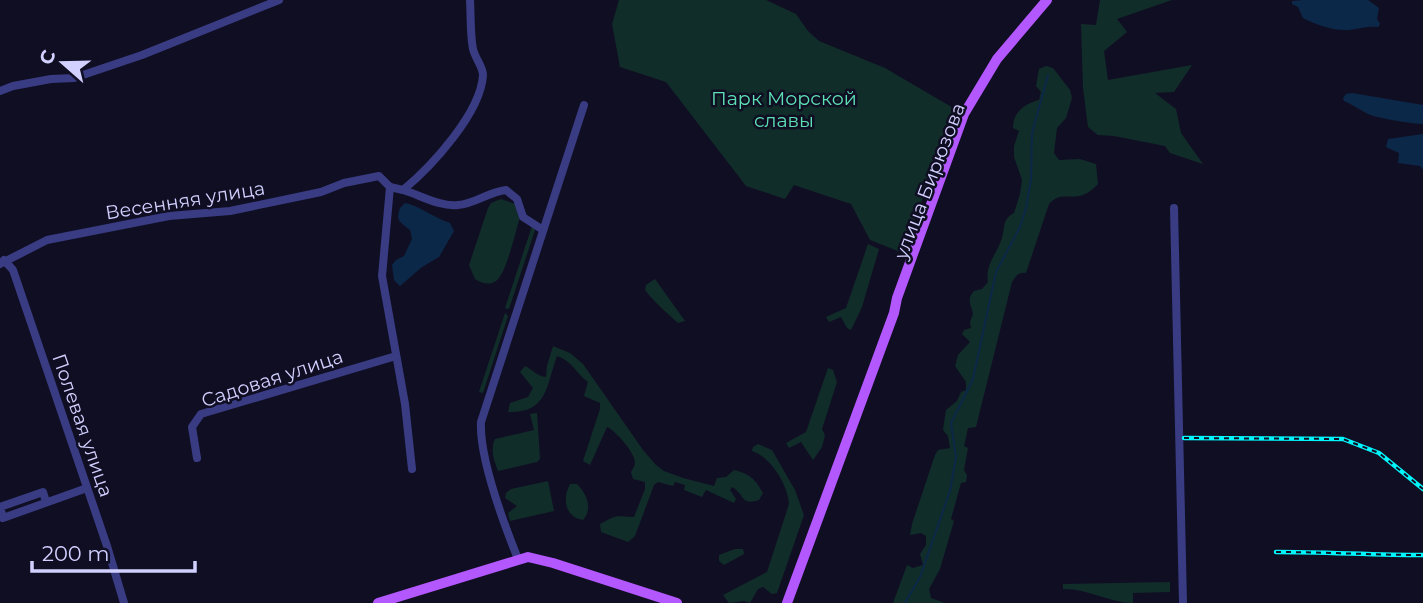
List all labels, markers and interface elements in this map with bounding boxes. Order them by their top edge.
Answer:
north arrow [28,28,98,98]
text: С [34,47,61,68]
park label: Парк Морской славы [711,87,857,132]
street label: улица Бирюзова [889,100,970,263]
street label: Весенняя улица [104,177,266,224]
street label: Садовая улица [198,345,346,412]
street label: Полевая улица [47,351,118,500]
scale bar [32,530,194,574]
text: 200 m [42,541,109,566]

